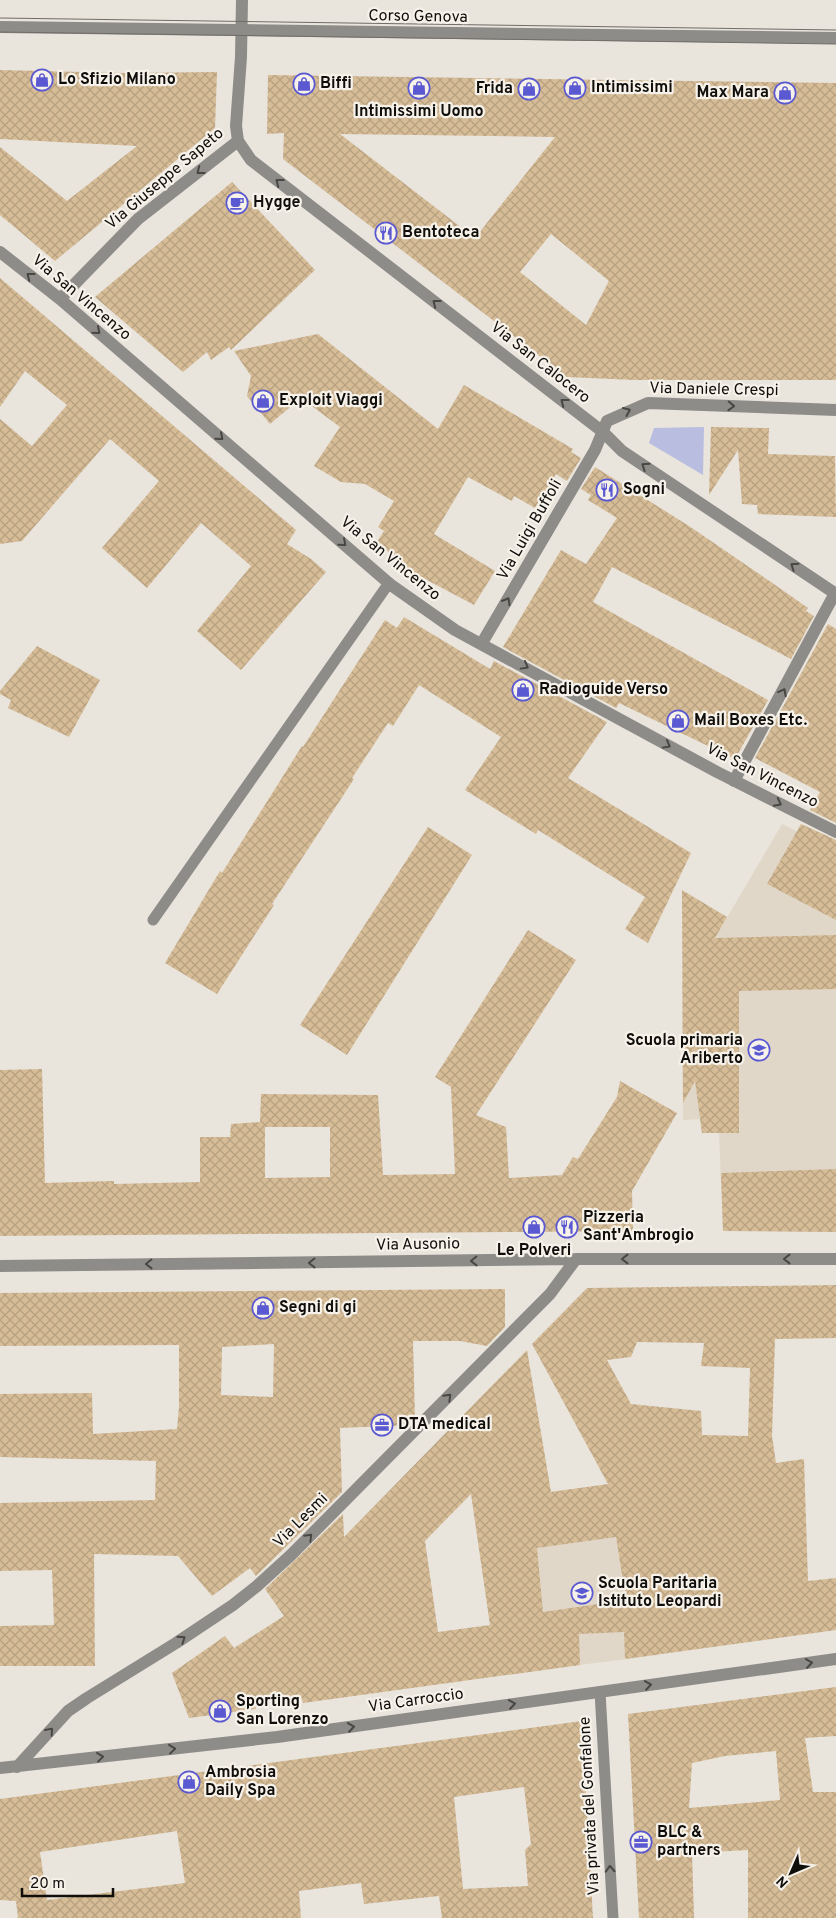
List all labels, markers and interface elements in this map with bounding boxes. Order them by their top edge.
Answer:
street label: Corso Genova [368,6,468,28]
shop icon: Lo Sfizio Milano [30,68,54,92]
place label: Lo Sfizio Milano [58,70,176,90]
shop icon: Biffi [292,72,316,96]
place label: Biffi [320,74,352,94]
shop icon: Intimissimi Uomo [407,76,431,100]
shop icon: Intimissimi [563,76,587,100]
shop icon: Frida [517,77,541,101]
place label: Intimissimi [591,78,673,98]
place label: Frida [476,79,513,99]
shop icon: Max Mara [773,81,797,105]
place label: Max Mara [696,83,769,103]
place label: Intimissimi Uomo [354,102,484,122]
street label: Via Giuseppe Sapeto [102,124,228,234]
one-way arrow [196,166,205,175]
one-way arrow [275,179,285,188]
cafe icon: Hygge [225,191,249,215]
place label: Hygge [253,193,301,213]
restaurant icon: Bentoteca [374,221,398,245]
place label: Bentoteca [402,223,479,243]
street label: Via San Vincenzo [27,251,135,345]
one-way arrow [27,273,36,281]
one-way arrow [433,300,442,308]
street label: Via San Calocero [486,318,594,408]
one-way arrow [91,325,100,334]
street label: Via Daniele Crespi [649,379,779,401]
shop icon: Exploit Viaggi [251,389,275,413]
place label: Exploit Viaggi [279,391,383,411]
one-way arrow [560,399,570,408]
one-way arrow [728,401,735,411]
one-way arrow [622,407,631,418]
one-way arrow [214,431,223,440]
one-way arrow [641,463,650,472]
street label: Via Luigi Buffoli [493,476,567,584]
restaurant icon: Sogni [595,478,619,502]
place label: Sogni [623,480,665,500]
street label: Via San Vincenzo [336,512,444,606]
one-way arrow [337,538,346,547]
one-way arrow [791,563,800,572]
one-way arrow [500,597,510,606]
one-way arrow [519,660,528,670]
shop icon: Radioguide Verso [511,678,535,702]
place label: Radioguide Verso [539,680,668,700]
one-way arrow [776,688,786,697]
shop icon: Mail Boxes Etc. [666,709,690,733]
place label: Mail Boxes Etc. [694,711,807,731]
one-way arrow [662,738,671,748]
street label: Via San Vincenzo [702,739,822,813]
one-way arrow [773,797,782,807]
place label: Scuola primaria Ariberto [626,1031,743,1069]
school or university icon: Scuola primaria Ariberto [747,1038,771,1062]
place label: Pizzeria Sant'Ambrogio [583,1208,694,1246]
shop icon: Le Polveri [522,1215,546,1239]
restaurant icon: Pizzeria Sant'Ambrogio [555,1215,579,1239]
street label: Via Ausonio [376,1234,460,1256]
place label: Le Polveri [497,1241,571,1261]
one-way arrow [621,1254,628,1264]
one-way arrow [783,1254,791,1264]
one-way arrow [470,1256,478,1266]
one-way arrow [308,1257,316,1268]
one-way arrow [145,1259,153,1269]
shop icon: Segni di gi [251,1296,275,1320]
place label: Segni di gi [279,1298,357,1318]
one-way arrow [442,1394,451,1403]
office icon: DTA medical [370,1413,394,1437]
place label: DTA medical [398,1415,491,1435]
street label: Via Lesmi [269,1489,333,1553]
one-way arrow [303,1534,312,1543]
place label: Scuola Paritaria Istituto Leopardi [598,1574,722,1612]
school or university icon: Scuola Paritaria Istituto Leopardi [570,1581,594,1605]
one-way arrow [177,1636,186,1645]
one-way arrow [805,1658,813,1669]
one-way arrow [644,1680,652,1691]
street label: Via Carroccio [367,1684,465,1718]
place label: Sporting San Lorenzo [236,1692,329,1730]
shop icon: Sporting San Lorenzo [208,1699,232,1723]
one-way arrow [508,1700,516,1710]
street label: Via privata del Gonfalone [575,1716,605,1896]
one-way arrow [347,1722,355,1733]
one-way arrow [44,1728,52,1737]
one-way arrow [169,1744,177,1755]
one-way arrow [96,1752,104,1763]
place label: Ambrosia Daily Spa [205,1763,276,1801]
shop icon: Ambrosia Daily Spa [177,1770,201,1794]
place label: BLC & partners [657,1823,721,1861]
office icon: BLC & partners [629,1830,653,1854]
north arrow [766,1848,816,1898]
one-way arrow [605,1865,616,1873]
scale bar [22,1866,114,1898]
text: N [773,1872,792,1891]
text: 20 m [30,1875,65,1894]

